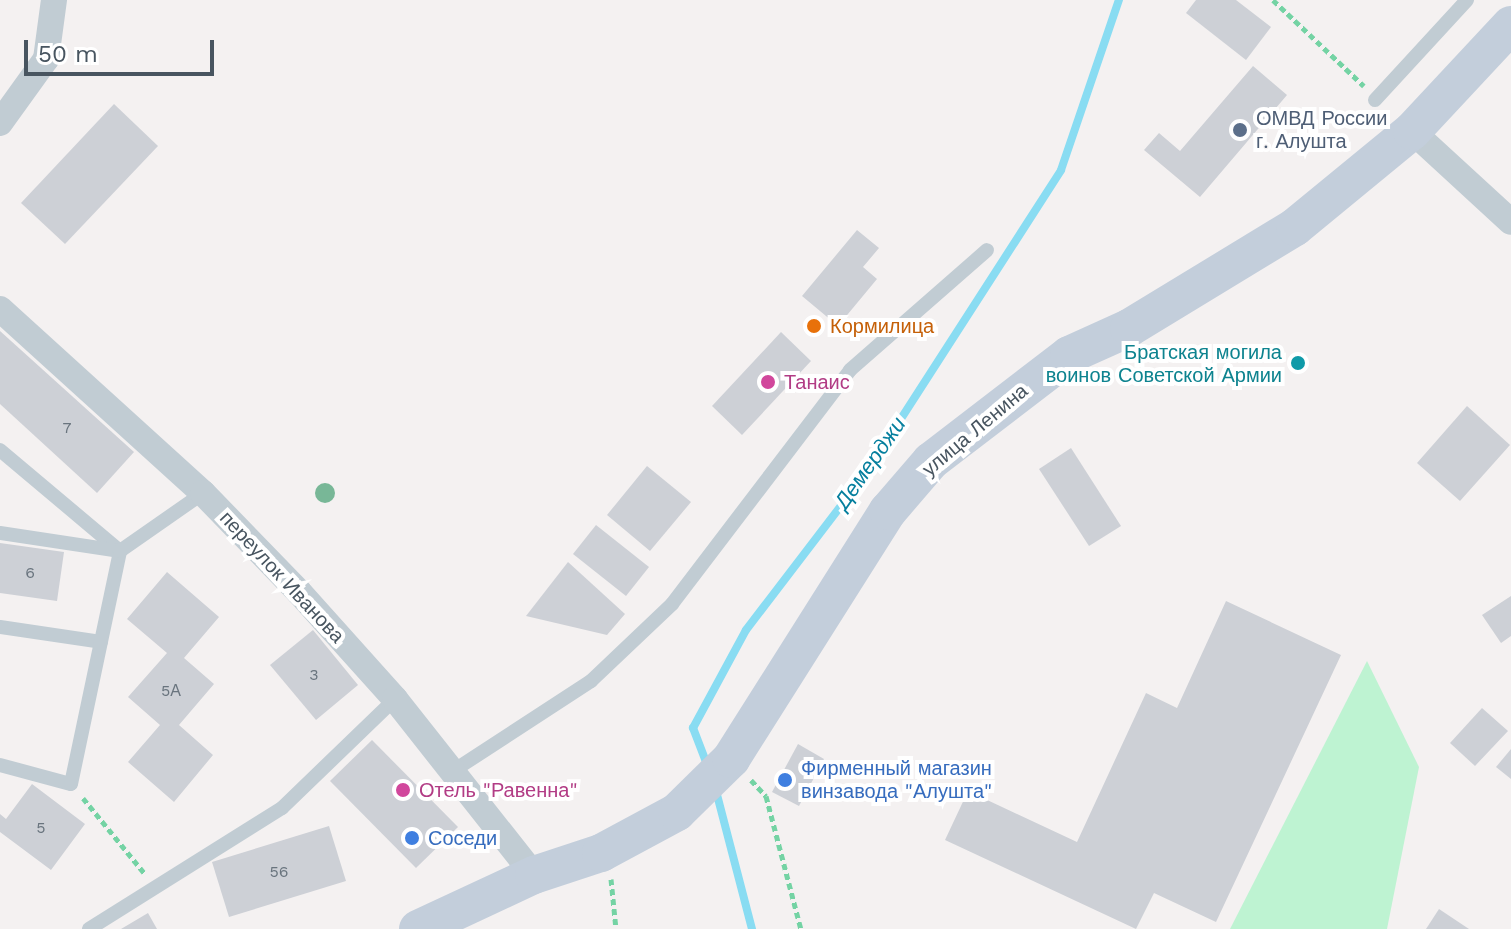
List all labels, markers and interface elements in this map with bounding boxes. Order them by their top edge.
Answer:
scale bar [28,24,218,74]
text: 50 m [38,40,98,68]
place label: ОМВД России г. Алушта [1256,106,1387,153]
marker: ОМВД России г. Алушта [1231,121,1249,139]
place label: Кормилица [830,314,934,338]
marker: Кормилица [805,317,823,335]
place label: Братская могила воинов Советской Армии [1046,340,1282,387]
marker: Братская могила воинов Советской Армии [1289,354,1307,372]
place label: Танаис [784,370,850,394]
marker: Танаис [759,373,777,391]
street label: улица Ленина [917,379,1033,481]
water label: Демерджи [829,412,911,514]
house number: 7 [63,418,71,438]
street label: переулок Иванова [215,506,349,648]
house number: 6 [25,563,35,583]
house number: 3 [309,665,319,685]
house number: 5А [161,681,181,701]
place label: Фирменный магазин винзавода "Алушта" [801,756,992,803]
marker: Фирменный магазин винзавода "Алушта" [776,771,794,789]
place label: Отель "Равенна" [419,778,578,802]
marker: Отель "Равенна" [394,781,412,799]
house number: 5 [36,818,46,838]
place label: Соседи [428,826,497,850]
marker: Соседи [403,829,421,847]
house number: 56 [269,862,289,882]

